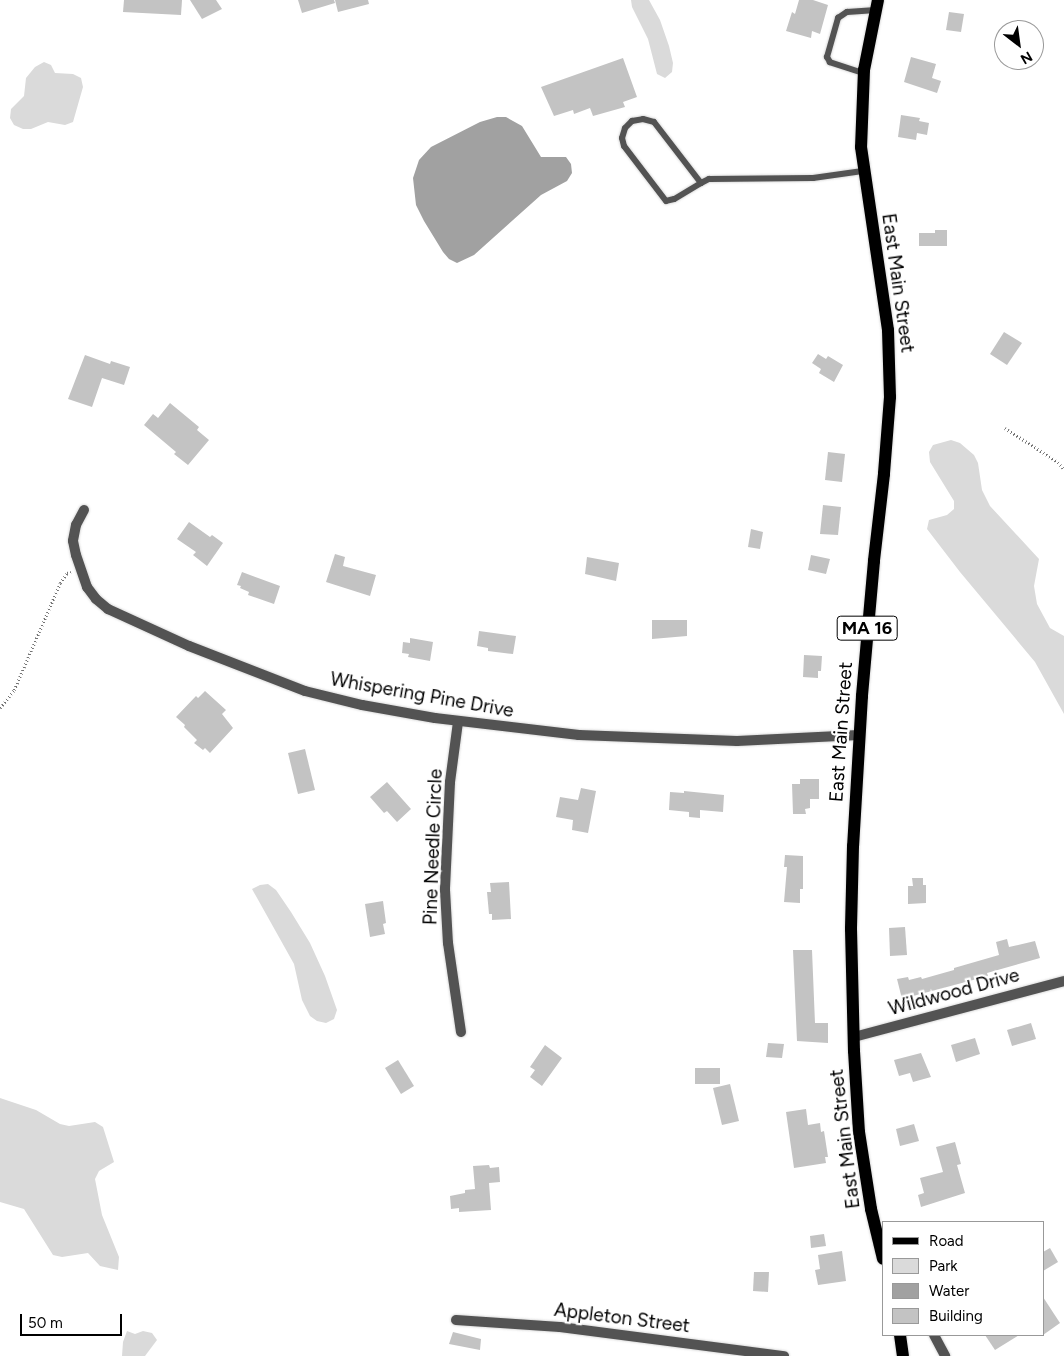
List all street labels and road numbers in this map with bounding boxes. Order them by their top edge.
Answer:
street label: East Main Street [877,212,919,354]
road number: MA 16 [836,612,898,644]
street label: East Main Street [825,661,857,803]
street label: Whispering Pine Drive [328,668,516,722]
street label: Pine Needle Circle [419,769,447,925]
street label: Wildwood Drive [886,964,1022,1020]
street label: East Main Street [825,1068,865,1210]
street label: Appleton Street [553,1298,691,1338]

